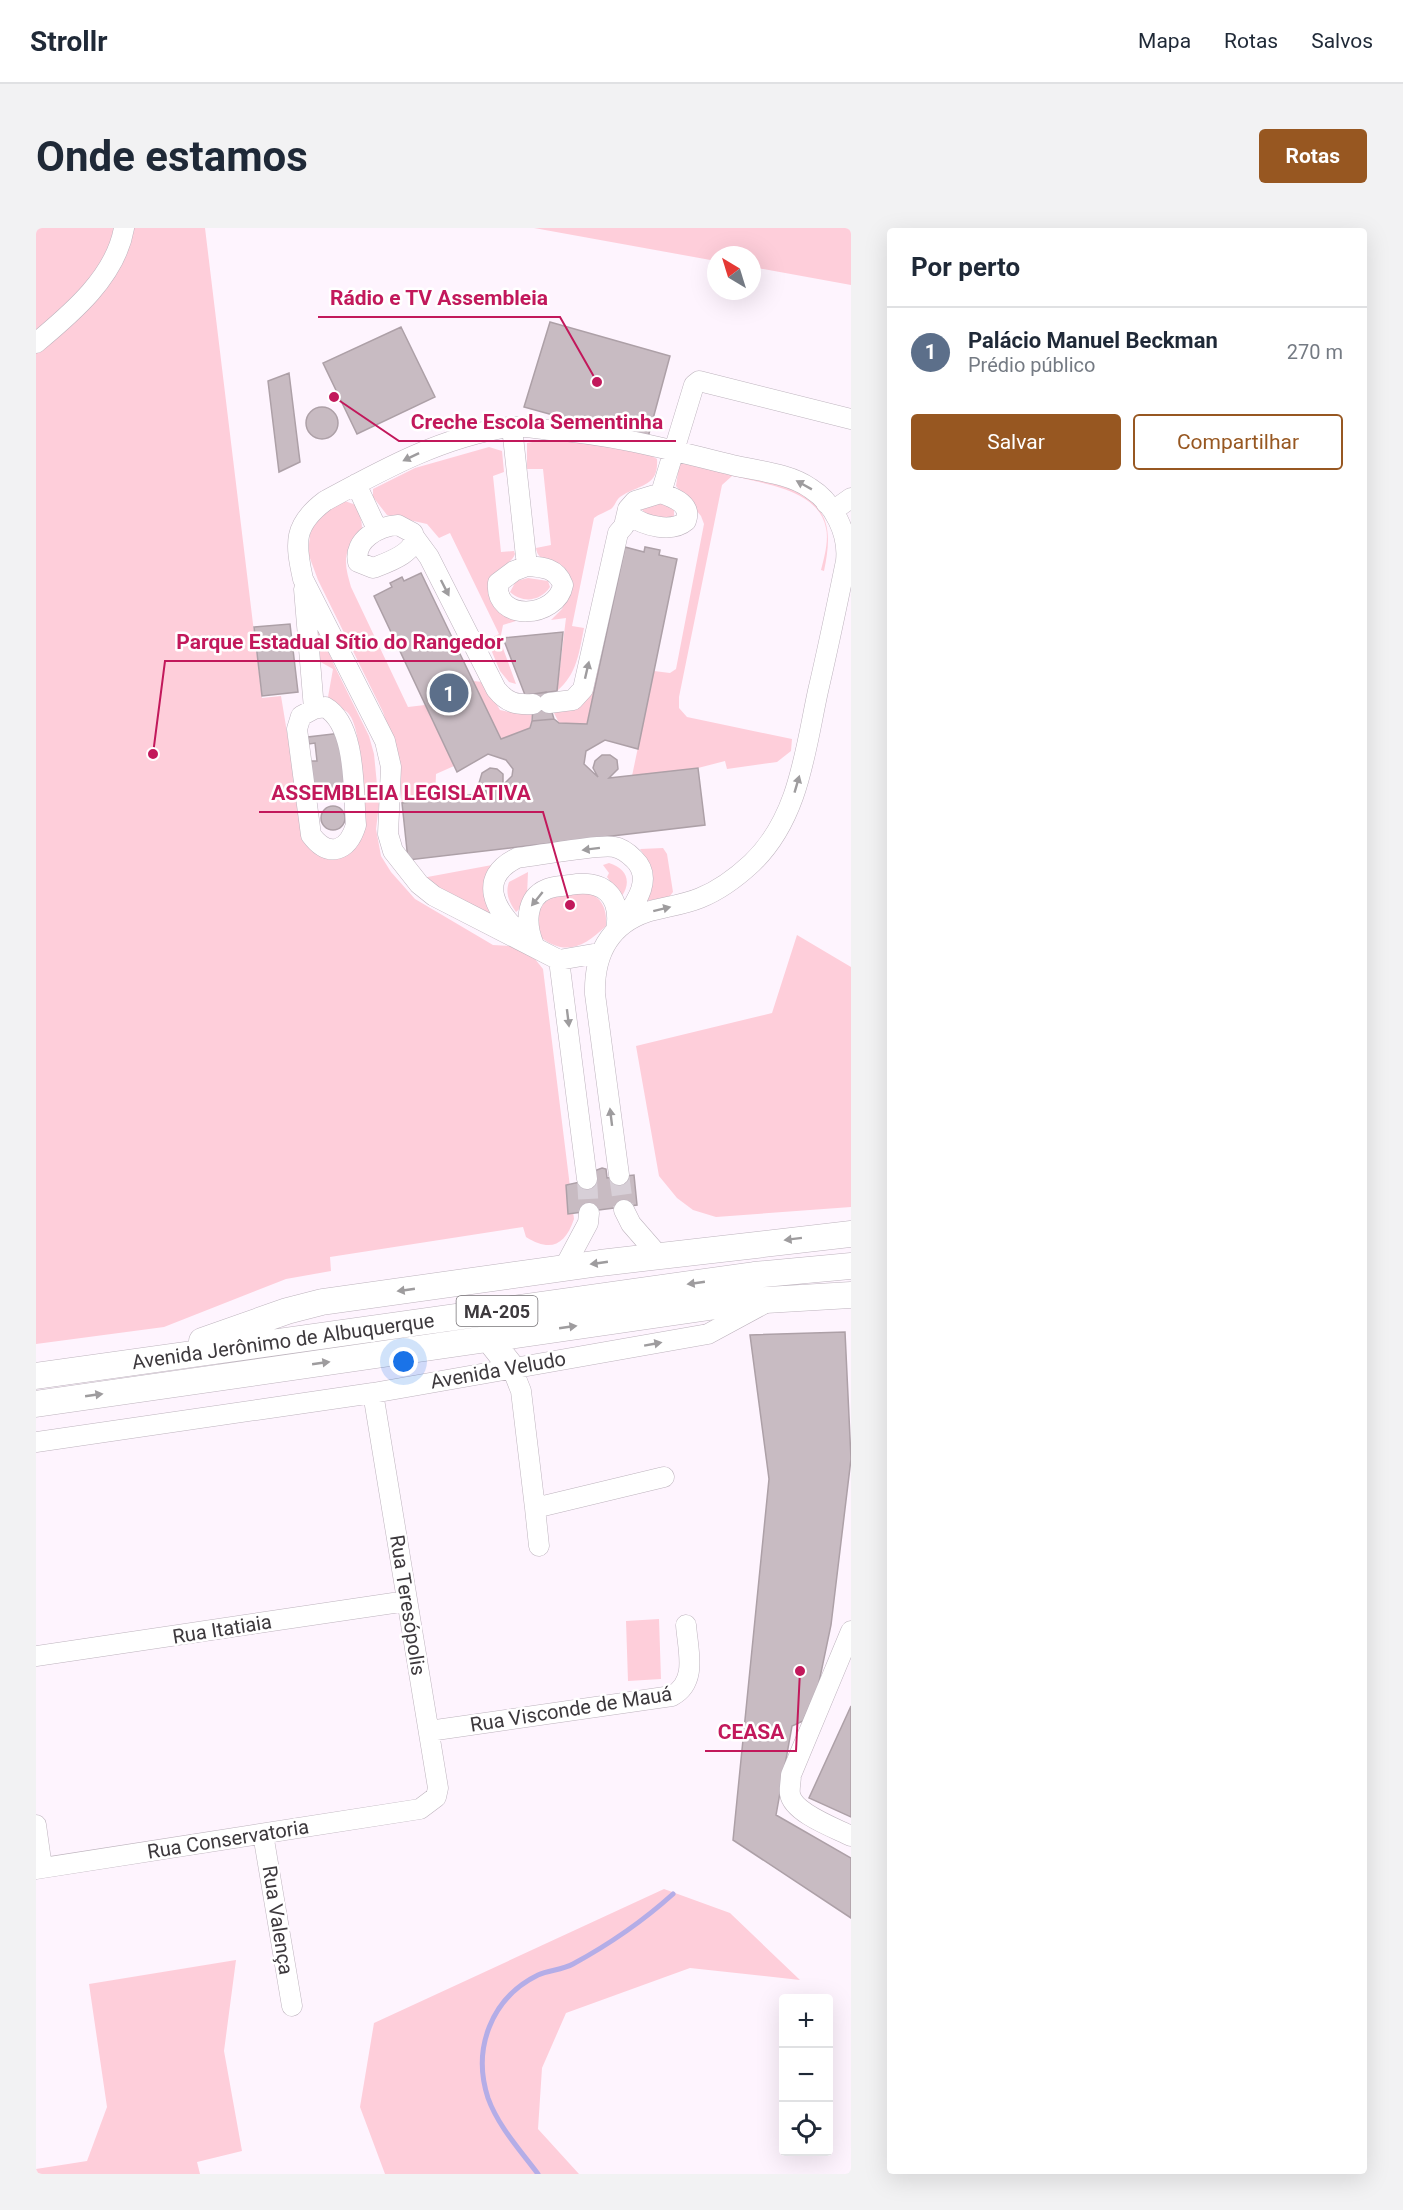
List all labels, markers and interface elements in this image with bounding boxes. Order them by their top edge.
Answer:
text: Strollr [30,25,107,58]
text: Mapa [1138,29,1191,53]
text: Rotas [1224,29,1278,53]
text: Salvos [1311,29,1373,53]
button: Rotas [1259,129,1367,183]
text: Onde estamos [36,132,308,181]
north arrow [707,246,761,300]
text: Por perto [911,252,1020,282]
callout: Rádio e TV Assembleia [318,278,560,317]
text: Rádio e TV Assembleia [330,286,548,310]
text: Palácio Manuel Beckman [968,328,1218,353]
text: 1 [925,340,936,364]
text: 270 m [1287,340,1343,364]
text: Prédio público [968,353,1095,377]
callout: Creche Escola Sementinha [399,402,676,441]
text: Creche Escola Sementinha [411,410,663,434]
button: Salvar [911,414,1121,470]
button: Compartilhar [1133,414,1343,470]
one-way arrow [402,451,420,461]
one-way arrow [795,480,812,490]
one-way arrow [439,579,449,597]
callout: Parque Estadual Sítio do Rangedor [165,622,516,661]
text: Parque Estadual Sítio do Rangedor [176,630,504,654]
one-way arrow [583,660,592,679]
pin: 1 [430,670,468,716]
callout: ASSEMBLEIA LEGISLATIVA [259,773,543,812]
one-way arrow [793,775,802,793]
text: ASSEMBLEIA LEGISLATIVA [271,781,532,805]
one-way arrow [581,844,600,854]
one-way arrow [530,891,543,907]
one-way arrow [653,903,671,913]
one-way arrow [563,1008,572,1027]
one-way arrow [606,1108,615,1127]
one-way arrow [783,1234,802,1244]
one-way arrow [590,1258,609,1267]
one-way arrow [686,1278,705,1287]
one-way arrow [397,1286,416,1295]
road number: MA-205 [456,1296,538,1326]
street label: Avenida Jerônimo de Albuquerque [130,1308,436,1374]
one-way arrow [558,1323,577,1332]
one-way arrow [643,1339,662,1348]
street label: Avenida Veludo [428,1346,568,1394]
your location [389,1347,418,1376]
one-way arrow [312,1358,331,1367]
one-way arrow [85,1391,104,1400]
street label: Rua Teresópolis [385,1533,431,1677]
street label: Rua Itatiaia [171,1609,273,1649]
street label: Rua Visconde de Mauá [468,1681,674,1737]
callout: CEASA [705,1712,796,1751]
text: CEASA [718,1720,785,1744]
street label: Rua Conservatoria [146,1814,310,1864]
street label: Rua Valença [258,1864,298,1976]
map controls [779,1994,833,2156]
button: + [779,1994,833,2048]
button: − [779,2048,833,2102]
button: locate [779,2102,833,2156]

